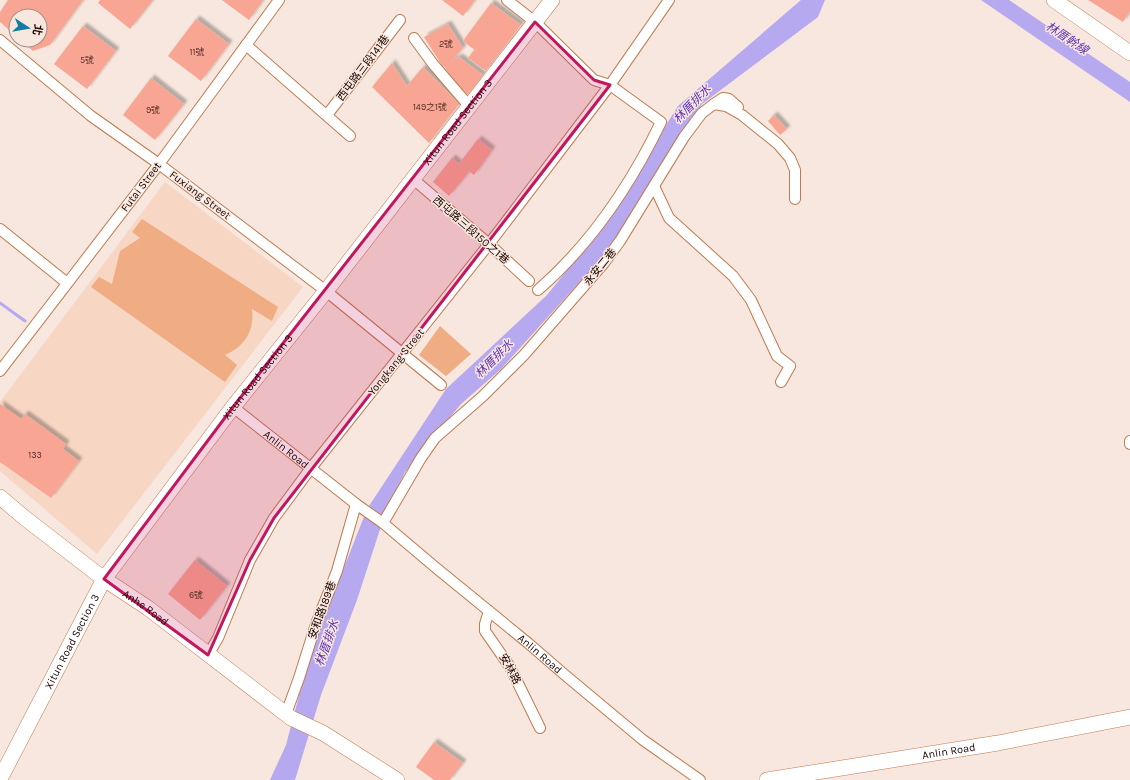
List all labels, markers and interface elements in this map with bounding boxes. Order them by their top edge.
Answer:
north arrow [8,8,48,48]
water label: 林厝幹線 [1043,19,1092,58]
text: 北 [30,23,45,37]
street label: 西屯路三段141巷 [334,32,392,104]
house number: 2號 [439,39,453,49]
house number: 11號 [190,47,204,57]
house number: 5號 [80,55,94,65]
street label: Xitun Road Section 3 [420,76,495,168]
water label: 林厝排水 [670,81,714,126]
house number: 149之1號 [413,102,447,112]
house number: 9號 [146,105,160,115]
street label: Futai Street [118,160,164,214]
street label: Fuxiang Street [167,168,233,222]
street label: 西屯路三段150之1巷 [430,193,512,267]
street label: 永安二巷 [581,246,619,288]
street label: Yongkang Street [365,326,427,398]
street label: Xitun Road Section 3 [219,332,295,422]
water label: 林厝排水 [472,336,517,381]
street label: Anlin Road [261,427,312,471]
house number: 133 [28,450,42,460]
street label: 安和路189巷 [305,579,339,641]
street label: Anhe Road [120,587,171,628]
house number: 6號 [189,590,203,600]
street label: Xitun Road Section 3 [41,592,102,691]
water label: 林厝排水 [312,617,342,668]
street label: Anlin Road [515,631,565,676]
street label: 安林路 [496,651,524,687]
street label: Anlin Road [921,740,976,762]

